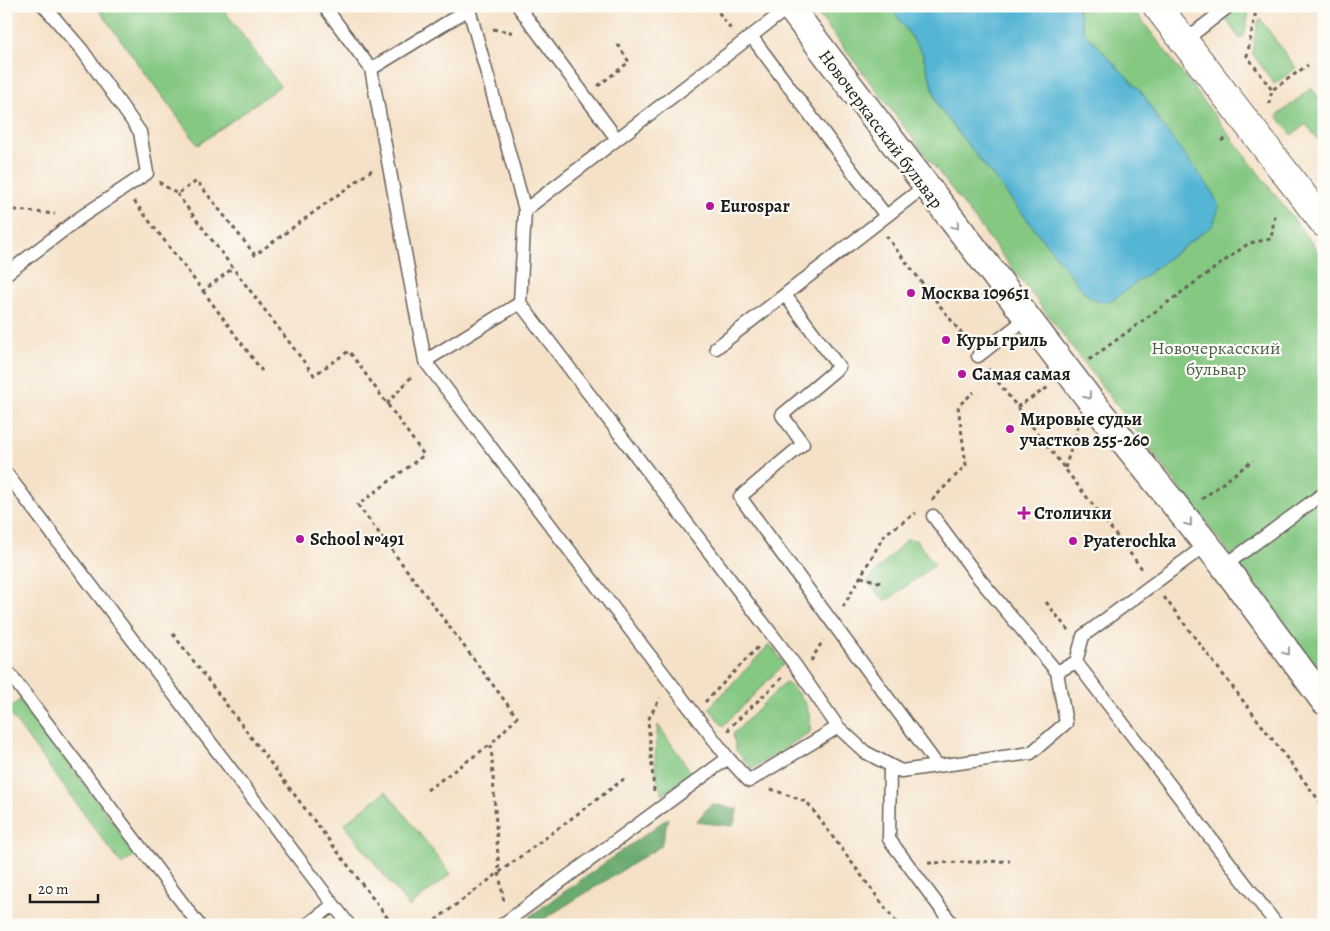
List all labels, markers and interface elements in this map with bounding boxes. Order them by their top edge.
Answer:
street label: Новочеркасский бульвар [813,45,949,213]
place label: Eurospar [720,194,790,218]
marker: Eurospar [704,200,716,212]
one-way arrow [950,220,958,229]
place label: Москва 109651 [921,281,1030,305]
marker: Москва 109651 [905,287,917,299]
place label: Куры гриль [956,328,1048,352]
marker: Куры гриль [940,334,952,346]
park label: Новочеркасский бульвар [1151,336,1281,381]
place label: Самая самая [972,362,1071,386]
marker: Самая самая [956,368,968,380]
one-way arrow [1082,390,1090,399]
place label: Мировые судьи участков 255-260 [1019,407,1149,452]
marker: Мировые судьи участков 255-260 [1004,423,1016,435]
place label: Столички [1034,501,1112,525]
marker: Столички [1018,507,1030,519]
one-way arrow [1183,517,1191,526]
place label: School №491 [310,527,405,551]
place label: Pyaterochka [1083,529,1177,553]
marker: School №491 [294,533,306,545]
marker: Pyaterochka [1067,535,1079,547]
one-way arrow [1282,646,1290,655]
scale bar [30,871,98,903]
text: 20 m [38,879,69,899]

